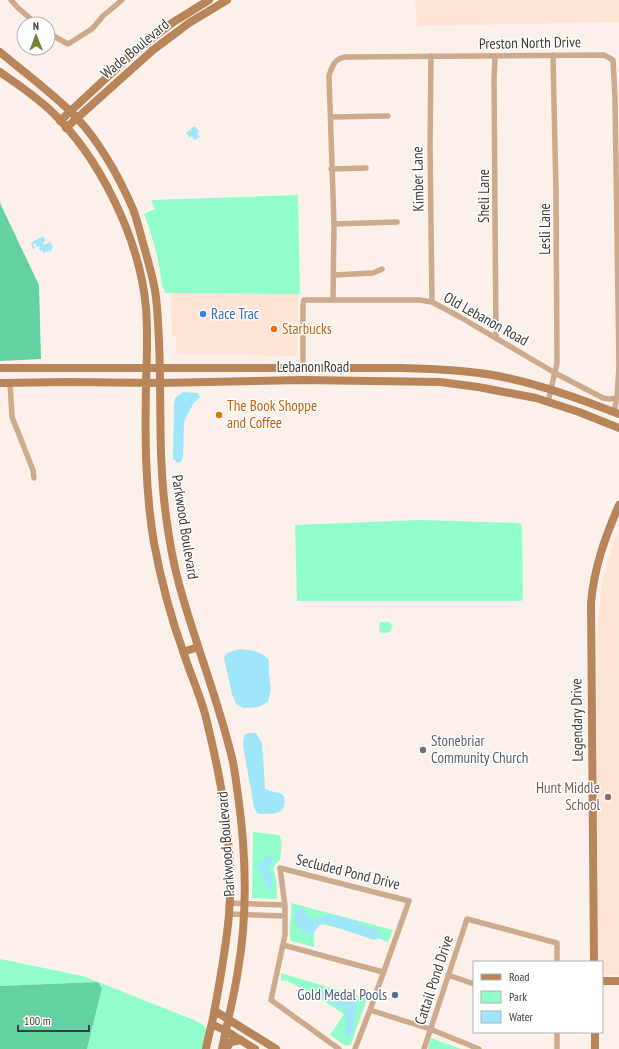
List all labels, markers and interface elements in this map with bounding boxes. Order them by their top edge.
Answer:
street label: Wade Boulevard [97,15,173,83]
north arrow [16,16,56,56]
text: N [33,19,39,33]
street label: Preston North Drive [479,32,581,53]
street label: Kimber Lane [407,146,428,212]
street label: Sheli Lane [474,169,493,223]
street label: Lesli Lane [535,203,554,255]
street label: Old Lebanon Road [440,287,532,350]
place label: Race Trac [211,304,260,323]
marker: Race Trac [198,309,208,319]
place label: Starbucks [282,319,332,338]
marker: Starbucks [269,324,279,334]
street label: Lebanon Road [277,357,349,376]
place label: The Book Shoppe and Coffee [227,396,317,432]
marker: The Book Shoppe and Coffee [214,410,224,420]
street label: Parkwood Boulevard [168,473,203,581]
street label: Legendary Drive [566,678,587,762]
place label: Stonebriar Community Church [431,731,528,767]
marker: Stonebriar Community Church [418,745,428,755]
place label: Hunt Middle School [536,778,600,814]
street label: Parkwood Boulevard [212,791,239,897]
marker: Hunt Middle School [603,792,613,802]
street label: Secluded Pond Drive [294,849,402,894]
street label: Cattail Pond Drive [410,933,457,1027]
legend [473,961,603,1033]
text: Road [509,969,529,984]
place label: Gold Medal Pools [297,985,387,1004]
text: Park [509,989,527,1004]
marker: Gold Medal Pools [390,990,400,1000]
scale bar [18,1007,89,1033]
text: Water [509,1009,534,1024]
text: 100 m [24,1013,51,1028]

